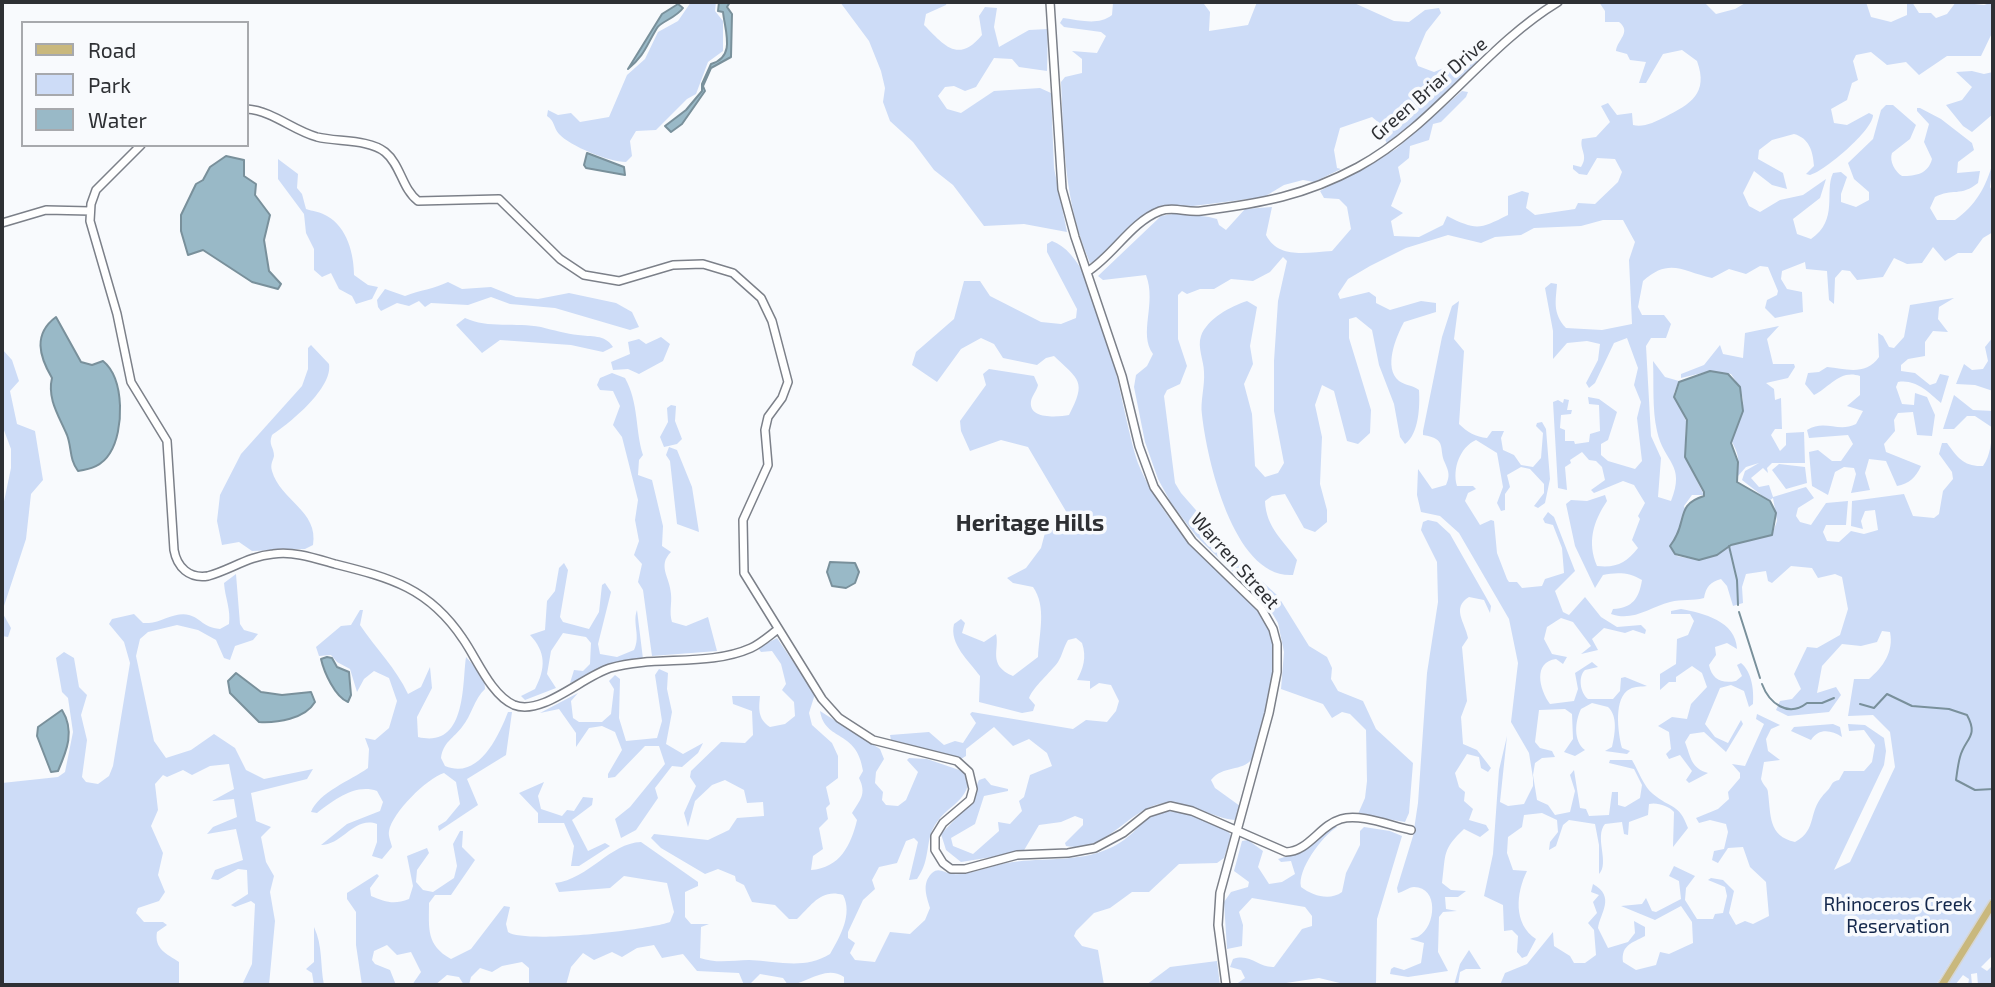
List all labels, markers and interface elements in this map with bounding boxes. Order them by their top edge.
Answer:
legend [21,21,248,147]
street label: Green Briar Drive [1366,32,1492,146]
text: Road [88,37,136,62]
text: Park [88,72,131,97]
text: Water [88,107,147,132]
street label: Warren Street [1186,508,1284,614]
district label: Heritage Hills [956,509,1104,537]
park label: Rhinoceros Creek Reservation [1824,894,1972,938]

